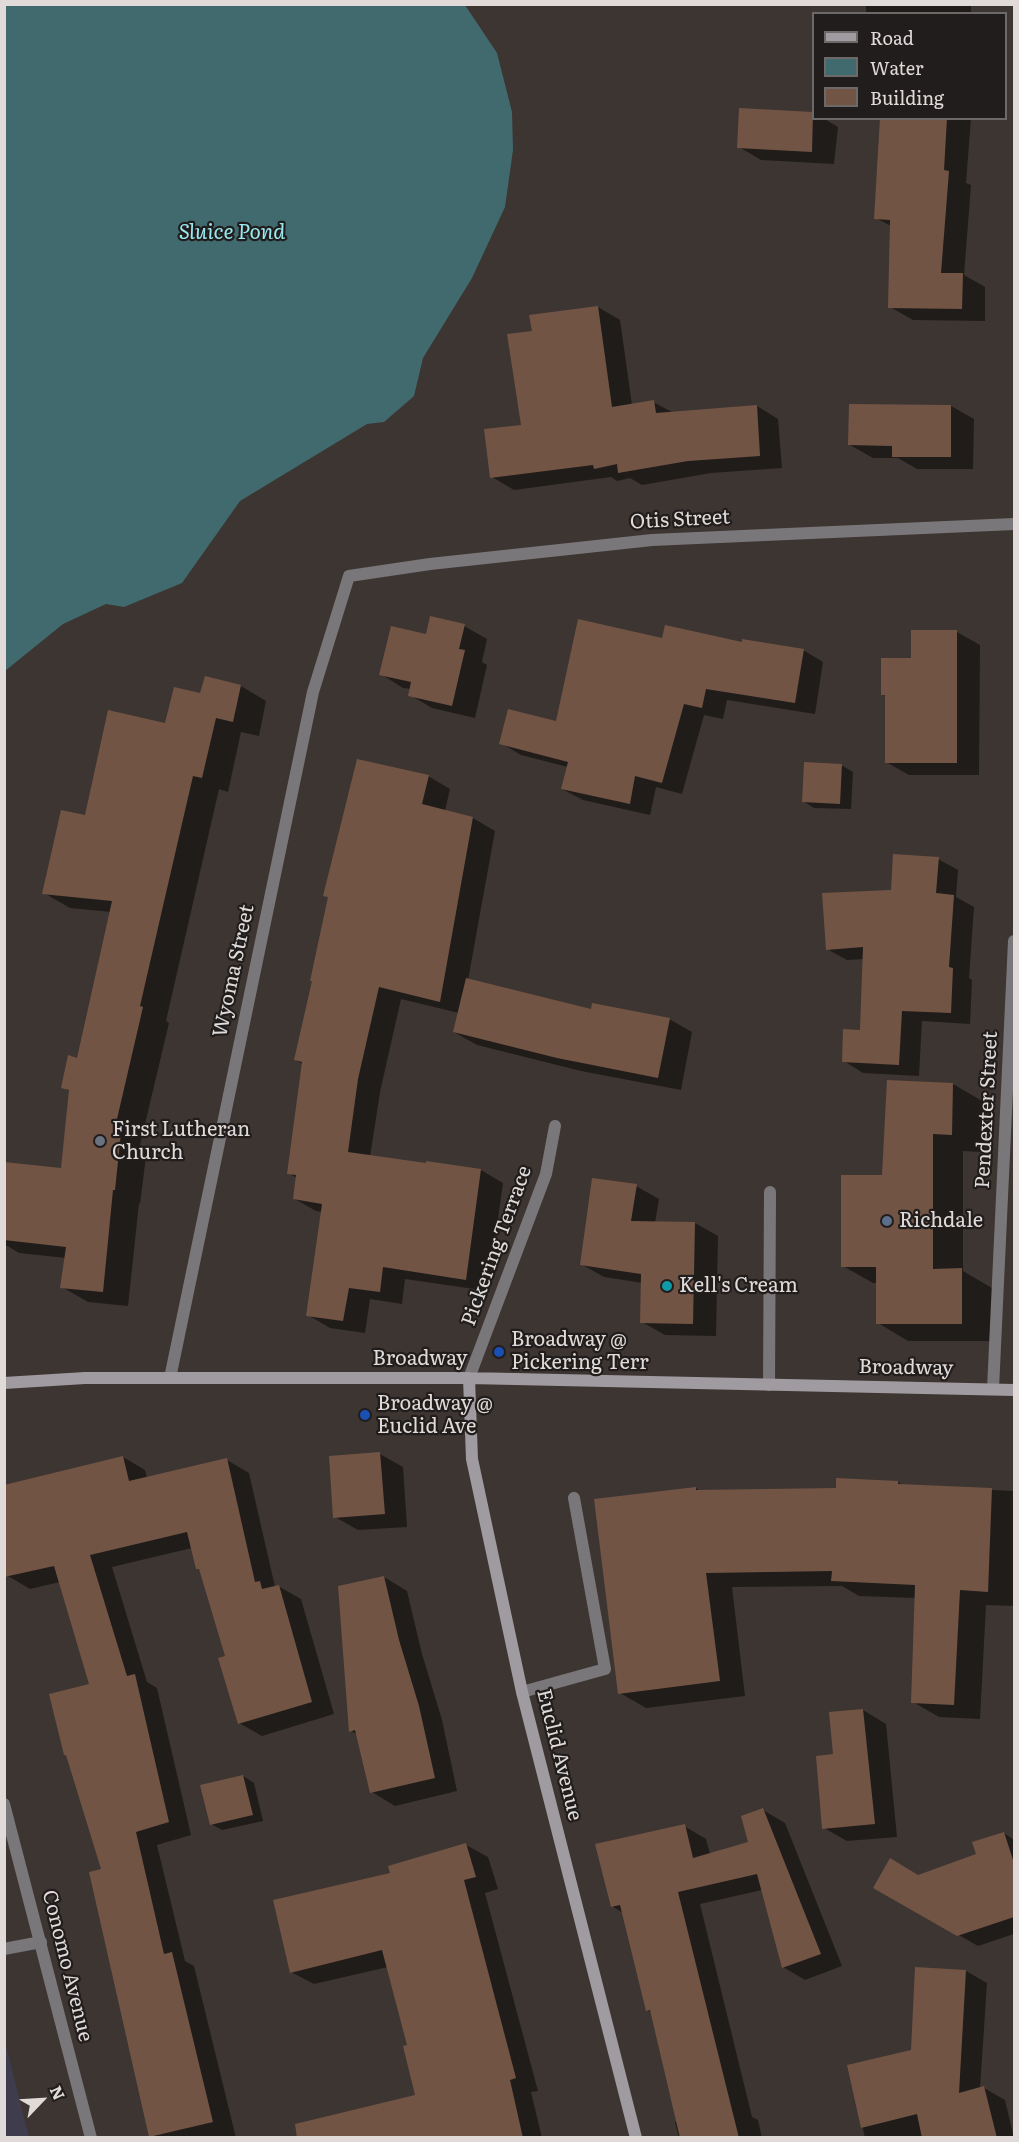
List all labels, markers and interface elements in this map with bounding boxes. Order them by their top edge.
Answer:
legend [812,12,1007,120]
text: Road [870,24,914,51]
text: Water [870,54,923,81]
text: Building [870,84,944,111]
water label: Sluice Pond [179,220,285,246]
street label: Otis Street [629,505,731,535]
street label: Wyoma Street [208,902,260,1040]
street label: Pendexter Street [971,1031,1003,1189]
place label: First Lutheran Church [112,1118,250,1165]
marker: First Lutheran Church [93,1134,107,1148]
street label: Pickering Terrace [457,1163,537,1329]
place label: Richdale [899,1209,983,1233]
marker: Richdale [880,1214,894,1228]
place label: Kell's Cream [679,1274,798,1298]
marker: Kell's Cream [660,1279,674,1293]
place label: Broadway @ Pickering Terr [511,1328,649,1375]
marker: Broadway @ Pickering Terr [492,1345,506,1359]
street label: Broadway [373,1347,467,1371]
street label: Broadway [858,1355,954,1381]
place label: Broadway @ Euclid Ave [377,1392,493,1439]
marker: Broadway @ Euclid Ave [358,1408,372,1422]
street label: Euclid Avenue [531,1687,587,1823]
street label: Conomo Avenue [37,1888,97,2044]
north arrow [12,2070,72,2130]
text: N [45,2081,72,2104]

